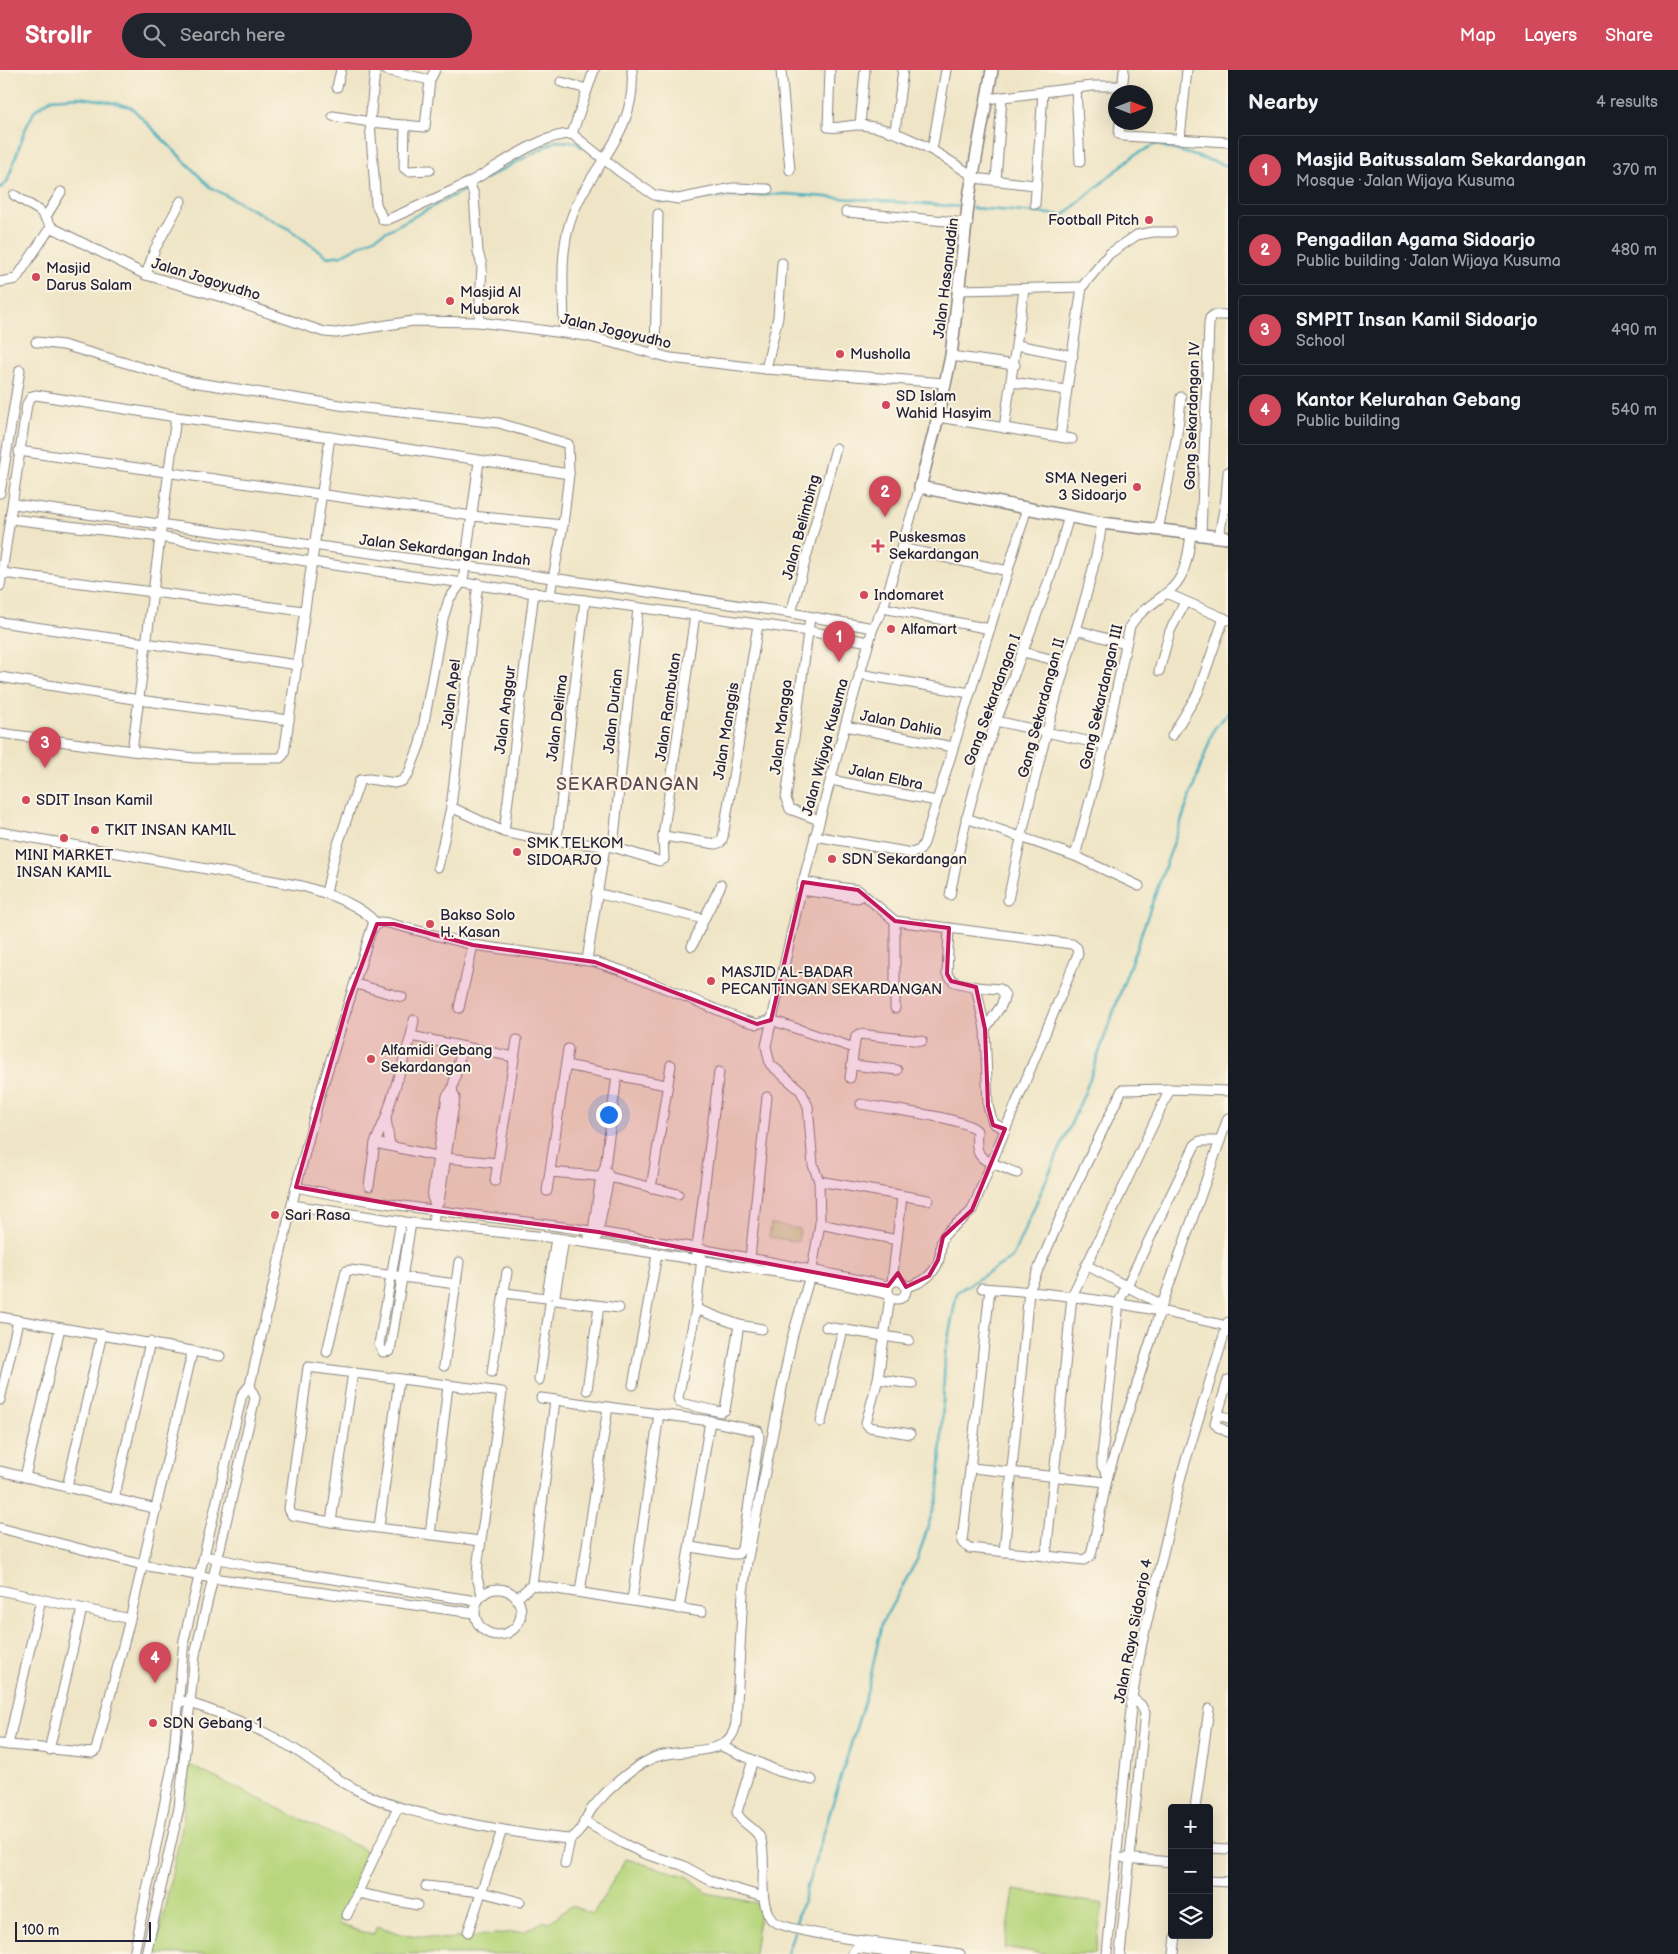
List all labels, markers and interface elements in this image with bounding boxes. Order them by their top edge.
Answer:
search box [122,13,472,58]
text: Strollr [25,21,92,50]
icon: search [140,21,168,49]
text: Search here [180,24,285,47]
text: Map [1460,25,1496,46]
text: Layers [1524,25,1577,46]
text: Share [1605,25,1653,46]
north arrow [1108,85,1153,130]
text: Nearby [1248,90,1318,115]
text: 4 results [1596,93,1658,112]
text: Masjid Baitussalam Sekardangan [1296,149,1586,172]
text: 1 [1262,161,1268,180]
text: 370 m [1612,161,1657,180]
text: Mosque · Jalan Wijaya Kusuma [1296,172,1515,191]
place label: Football Pitch [1048,211,1139,230]
marker: Football Pitch [1143,214,1155,226]
street label: Jalan Hasanuddin [930,217,963,340]
text: Pengadilan Agama Sidoarjo [1296,229,1535,252]
text: 2 [1260,241,1270,260]
text: 480 m [1611,241,1657,260]
text: Public building · Jalan Wijaya Kusuma [1296,252,1561,271]
street label: Jalan Jogoyudho [149,254,263,305]
place label: Masjid Darus Salam [46,259,132,295]
marker: Masjid Darus Salam [30,271,42,283]
place label: Masjid Al Mubarok [460,283,521,319]
marker: Masjid Al Mubarok [444,295,456,307]
text: SMPIT Insan Kamil Sidoarjo [1296,309,1538,332]
street label: Jalan Jogoyudho [559,310,673,353]
text: 3 [1260,321,1270,340]
text: 490 m [1611,321,1657,340]
text: School [1296,332,1345,351]
street label: Gang Sekardangan IV [1180,341,1205,491]
place label: Musholla [850,345,911,364]
marker: Musholla [834,348,846,360]
place label: SD Islam Wahid Hasyim [896,387,991,423]
text: Kantor Kelurahan Gebang [1296,389,1521,412]
marker: SD Islam Wahid Hasyim [880,399,892,411]
text: 4 [1260,401,1270,420]
text: 540 m [1611,401,1657,420]
text: Public building [1296,412,1400,431]
place label: SMA Negeri 3 Sidoarjo [1045,469,1127,505]
street label: Jalan Belimbing [778,473,825,582]
pin: 2 [869,476,901,517]
marker: SMA Negeri 3 Sidoarjo [1131,481,1143,493]
place label: Puskesmas Sekardangan [889,528,979,564]
street label: Jalan Sekardangan Indah [358,531,532,570]
marker: Puskesmas Sekardangan [871,539,885,553]
place label: Indomaret [874,586,944,605]
marker: Indomaret [858,589,870,601]
place label: Alfamart [901,620,958,639]
pin: 1 [823,621,855,662]
street label: Gang Sekardangan III [1076,622,1128,772]
marker: Alfamart [885,623,897,635]
street label: Gang Sekardangan I [960,631,1025,769]
street label: Gang Sekardangan II [1014,636,1069,780]
street label: Jalan Rambutan [651,651,686,763]
street label: Jalan Apel [438,658,465,730]
street label: Jalan Anggur [491,664,520,755]
street label: Jalan Durian [600,668,627,755]
street label: Jalan Delima [543,673,572,763]
street label: Jalan Wijaya Kusuma [798,676,853,818]
street label: Jalan Mangga [766,678,797,776]
street label: Jalan Manggis [709,680,744,781]
street label: Jalan Dahlia [858,706,944,741]
pin: 3 [29,727,61,768]
street label: Jalan Elbra [847,760,925,795]
district label: SEKARDANGAN [556,774,700,795]
place label: SDIT Insan Kamil [36,791,153,810]
marker: SDIT Insan Kamil [20,794,32,806]
place label: TKIT INSAN KAMIL [105,821,236,840]
marker: TKIT INSAN KAMIL [89,824,101,836]
marker: MINI MARKET INSAN KAMIL [58,832,70,844]
place label: SMK TELKOM SIDOARJO [527,834,624,870]
place label: MINI MARKET INSAN KAMIL [15,846,113,882]
marker: SMK TELKOM SIDOARJO [511,846,523,858]
place label: SDN Sekardangan [842,850,967,869]
marker: SDN Sekardangan [826,853,838,865]
place label: Bakso Solo H. Kasan [440,906,515,942]
marker: Bakso Solo H. Kasan [424,918,436,930]
place label: MASJID AL-BADAR PECANTINGAN SEKARDANGAN [721,963,942,999]
marker: MASJID AL-BADAR PECANTINGAN SEKARDANGAN [705,975,717,987]
place label: Alfamidi Gebang Sekardangan [381,1041,492,1077]
marker: Alfamidi Gebang Sekardangan [365,1053,377,1065]
your location [596,1102,622,1128]
place label: Sari Rasa [285,1206,351,1225]
marker: Sari Rasa [269,1209,281,1221]
street label: Jalan Raya Sidoarjo 4 [1110,1557,1157,1705]
pin: 4 [139,1642,171,1683]
place label: SDN Gebang 1 [163,1714,262,1733]
marker: SDN Gebang 1 [147,1717,159,1729]
map controls [1168,1804,1213,1939]
button: + [1168,1804,1213,1849]
button: − [1168,1849,1213,1894]
button: layers [1168,1894,1213,1939]
scale bar [15,1919,151,1942]
text: 100 m [22,1922,59,1939]

